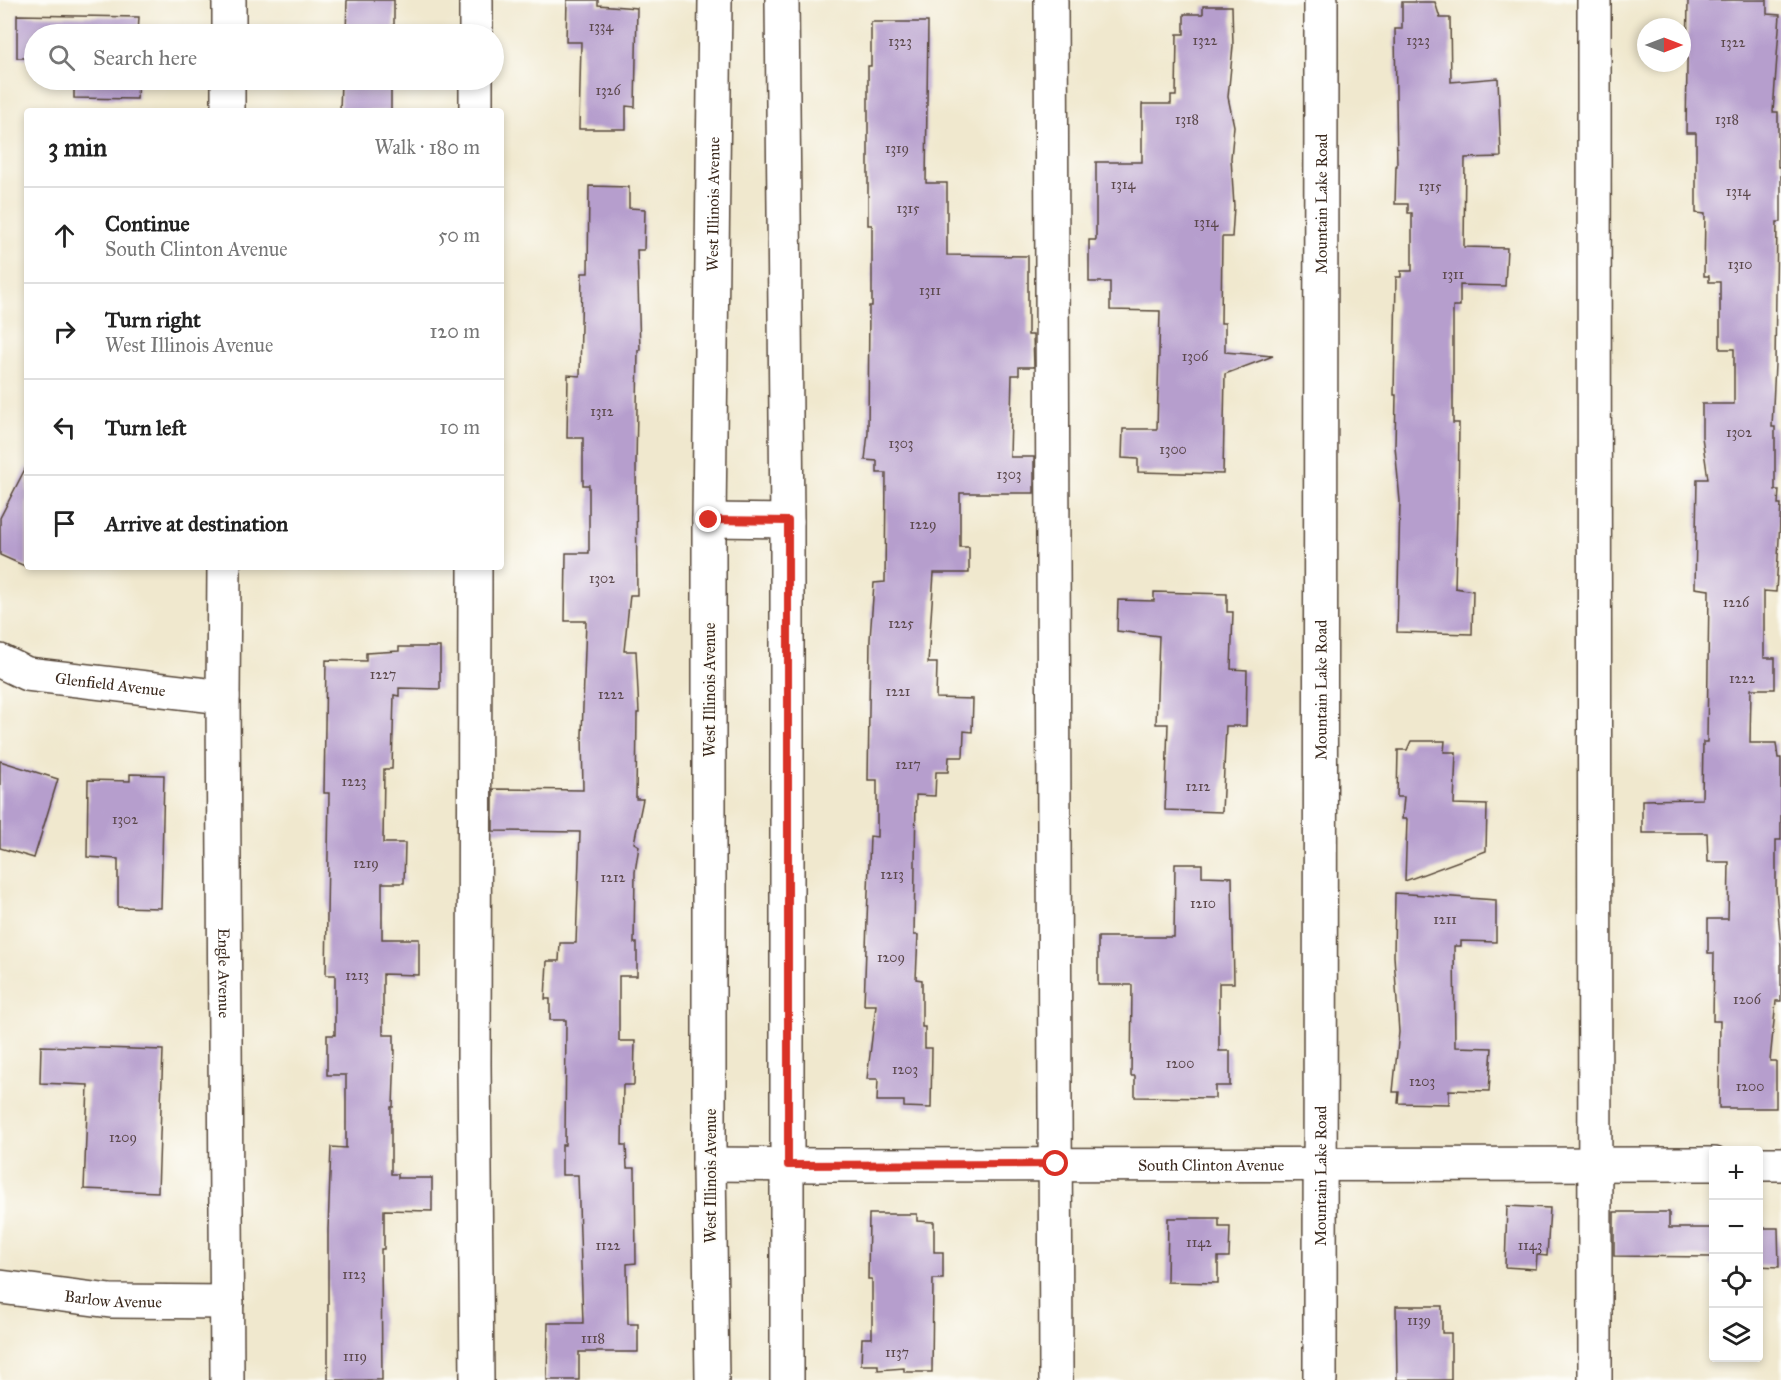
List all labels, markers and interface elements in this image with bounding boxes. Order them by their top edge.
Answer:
house number: 1334 [589,18,614,35]
north arrow [1637,18,1691,72]
search box [24,24,504,90]
house number: 1322 [1193,32,1218,49]
house number: 1323 [1406,32,1430,49]
house number: 1323 [888,33,912,50]
house number: 1322 [1721,34,1746,51]
icon: search [45,41,78,74]
text: Search here [93,44,197,71]
house number: 1326 [595,82,621,99]
house number: 1318 [1175,111,1199,128]
house number: 1318 [1715,111,1739,128]
text: 3 min [48,131,107,163]
street label: Mountain Lake Road [1312,134,1331,274]
text: Walk · 180 m [375,135,480,159]
street label: West Illinois Avenue [703,136,723,272]
house number: 1319 [885,140,909,157]
house number: 1314 [1111,176,1136,193]
house number: 1315 [1418,178,1442,195]
house number: 1314 [1726,183,1751,200]
house number: 1315 [896,200,920,217]
text: Continue [105,210,190,237]
house number: 1314 [1194,214,1219,231]
icon: ahead [48,219,81,252]
text: 50 m [438,223,480,247]
text: South Clinton Avenue [105,237,288,261]
house number: 1310 [1728,256,1752,273]
house number: 1311 [1442,266,1465,283]
house number: 1311 [919,282,942,299]
text: Turn right [105,306,201,333]
icon: right [48,315,81,348]
text: 120 m [429,319,480,343]
text: West Illinois Avenue [105,333,273,357]
house number: 1306 [1182,348,1209,365]
house number: 1312 [590,403,614,420]
icon: left [48,411,81,444]
text: Turn left [105,414,187,441]
text: 10 m [439,415,480,439]
house number: 1302 [1726,424,1752,441]
house number: 1303 [889,435,913,452]
house number: 1300 [1159,441,1187,458]
house number: 1303 [997,466,1021,483]
route end [695,506,721,532]
icon: arrive [48,507,81,540]
text: Arrive at destination [105,510,288,537]
house number: 1229 [910,516,936,533]
house number: 1302 [589,570,615,587]
house number: 1226 [1723,594,1750,611]
house number: 1225 [888,615,914,632]
street label: Mountain Lake Road [1311,620,1331,760]
street label: West Illinois Avenue [700,622,719,757]
house number: 1227 [370,666,396,683]
street label: Glenfield Avenue [54,668,167,700]
house number: 1222 [1729,670,1755,687]
house number: 1221 [886,683,911,700]
house number: 1222 [598,686,624,703]
house number: 1217 [895,756,921,773]
house number: 1223 [342,773,366,790]
house number: 1212 [1186,778,1211,795]
house number: 1302 [112,811,138,828]
house number: 1219 [353,855,379,872]
house number: 1213 [880,866,904,883]
house number: 1212 [601,869,626,886]
house number: 1210 [1190,895,1216,912]
house number: 1211 [1433,911,1457,928]
street label: Engle Avenue [213,928,234,1018]
house number: 1209 [877,949,905,966]
house number: 1213 [345,967,369,984]
house number: 1206 [1733,991,1762,1008]
house number: 1200 [1166,1055,1194,1072]
house number: 1203 [892,1061,918,1078]
house number: 1203 [1409,1073,1435,1090]
house number: 1200 [1736,1078,1764,1095]
street label: Mountain Lake Road [1311,1106,1330,1246]
street label: West Illinois Avenue [701,1108,720,1243]
house number: 1209 [109,1129,137,1146]
map controls [1709,1146,1763,1362]
button: + [1709,1146,1763,1200]
route start [1042,1150,1068,1176]
street label: South Clinton Avenue [1138,1155,1284,1175]
button: − [1709,1200,1763,1254]
house number: 1142 [1186,1234,1212,1251]
house number: 1122 [596,1237,621,1254]
house number: 1143 [1518,1237,1542,1254]
button: locate [1709,1254,1763,1308]
house number: 1123 [342,1266,366,1283]
street label: Barlow Avenue [63,1286,162,1311]
button: layers [1709,1308,1763,1362]
house number: 1139 [1407,1312,1431,1329]
house number: 1118 [581,1330,605,1347]
house number: 1137 [885,1344,909,1361]
house number: 1119 [343,1348,367,1365]

